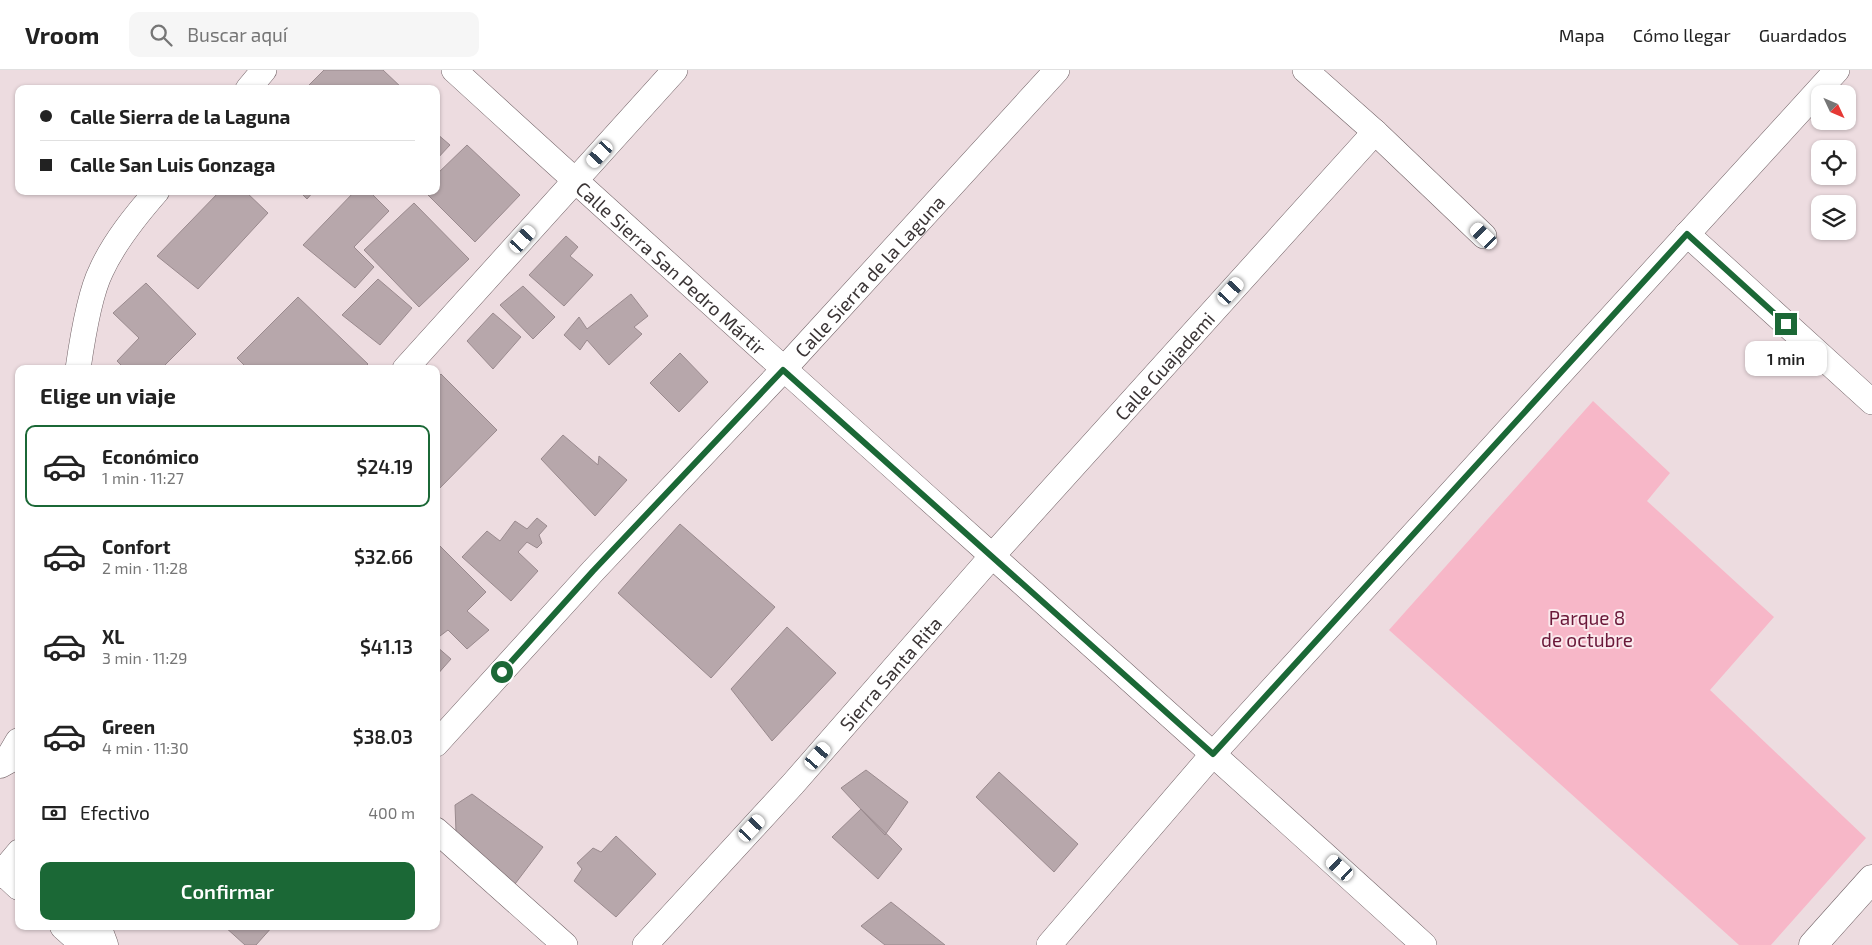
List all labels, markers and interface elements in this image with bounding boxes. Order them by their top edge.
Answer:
search box [129,12,479,57]
text: Vroom [25,20,99,49]
icon: search [147,21,175,49]
text: Buscar aquí [187,23,288,46]
text: Mapa [1559,24,1605,46]
text: Cómo llegar [1633,24,1731,46]
text: Guardados [1759,24,1847,46]
north arrow [1811,85,1856,130]
map controls [1811,85,1856,240]
text: Calle Sierra de la Laguna [70,105,290,128]
car [584,138,615,170]
button: locate [1811,140,1856,185]
text: Calle San Luis Gonzaga [70,153,275,176]
street label: Calle Sierra San Pedro Mártir [572,176,772,360]
street label: Calle Sierra de la Laguna [789,190,949,361]
button: layers [1811,195,1856,240]
car [1468,220,1500,252]
car [507,223,538,255]
car [1215,275,1246,307]
street label: Calle Guajademi [1109,307,1219,424]
route end [1775,313,1797,335]
callout: 1 min [1745,342,1827,376]
text: 1 min [1767,349,1805,368]
text: Elige un viaje [40,382,176,408]
icon: car [42,444,87,489]
text: Económico [102,445,199,468]
text: $24.19 [357,455,413,478]
text: 1 min · 11:27 [102,468,184,487]
icon: car [42,534,87,579]
text: Confort [102,535,170,558]
text: $32.66 [354,545,413,568]
text: 2 min · 11:28 [102,558,188,577]
park label: Parque 8 de octubre [1541,606,1633,651]
street label: Sierra Santa Rita [834,611,946,735]
icon: car [42,624,87,669]
text: XL [102,625,124,648]
text: $41.13 [360,635,413,658]
text: 3 min · 11:29 [102,648,187,667]
route start [491,661,513,683]
icon: car [42,714,87,759]
text: Green [102,715,155,738]
text: $38.03 [353,725,413,748]
text: 4 min · 11:30 [102,738,189,757]
car [802,740,833,772]
icon: cash [40,799,68,827]
text: Efectivo [80,801,150,824]
text: 400 m [368,803,415,822]
car [736,812,767,844]
car [1323,852,1356,884]
button: Confirmar [40,862,415,920]

